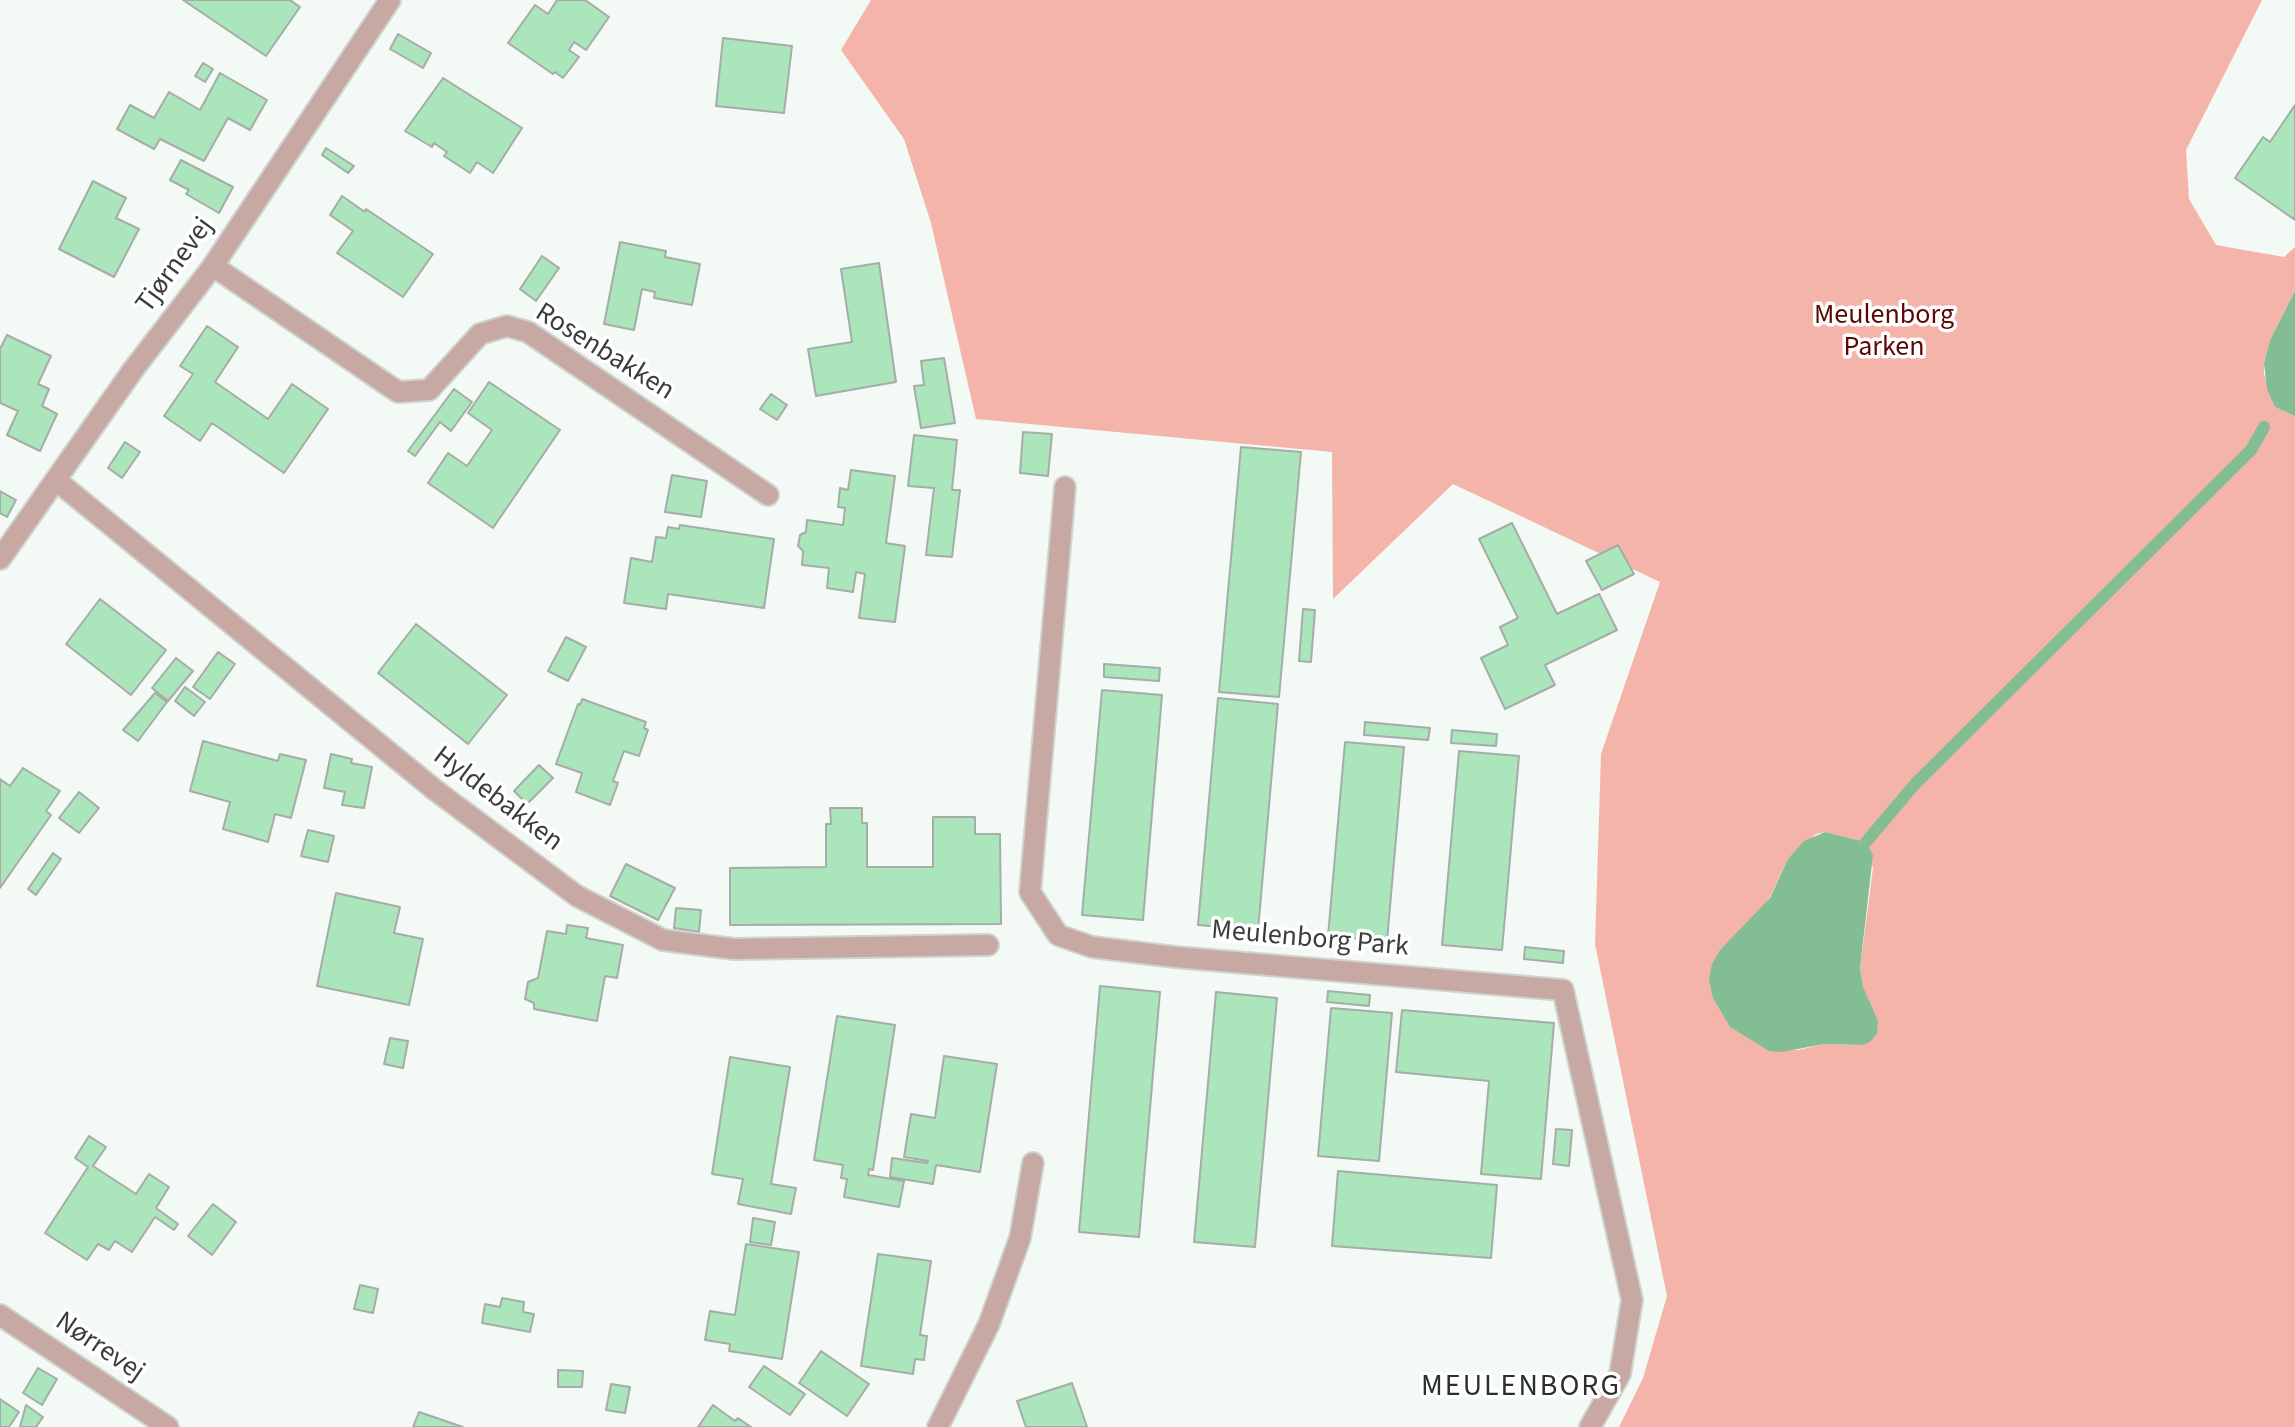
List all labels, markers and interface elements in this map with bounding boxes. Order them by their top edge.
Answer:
street label: Tjørnevej [130,212,222,320]
street label: Rosenbakken [528,297,680,409]
park label: Meulenborg Parken [1814,300,1954,366]
street label: Hyldebakken [426,740,568,860]
street label: Meulenborg Park [1210,915,1410,965]
street label: Nørrevej [48,1306,150,1390]
district label: MEULENBORG [1421,1370,1621,1406]

